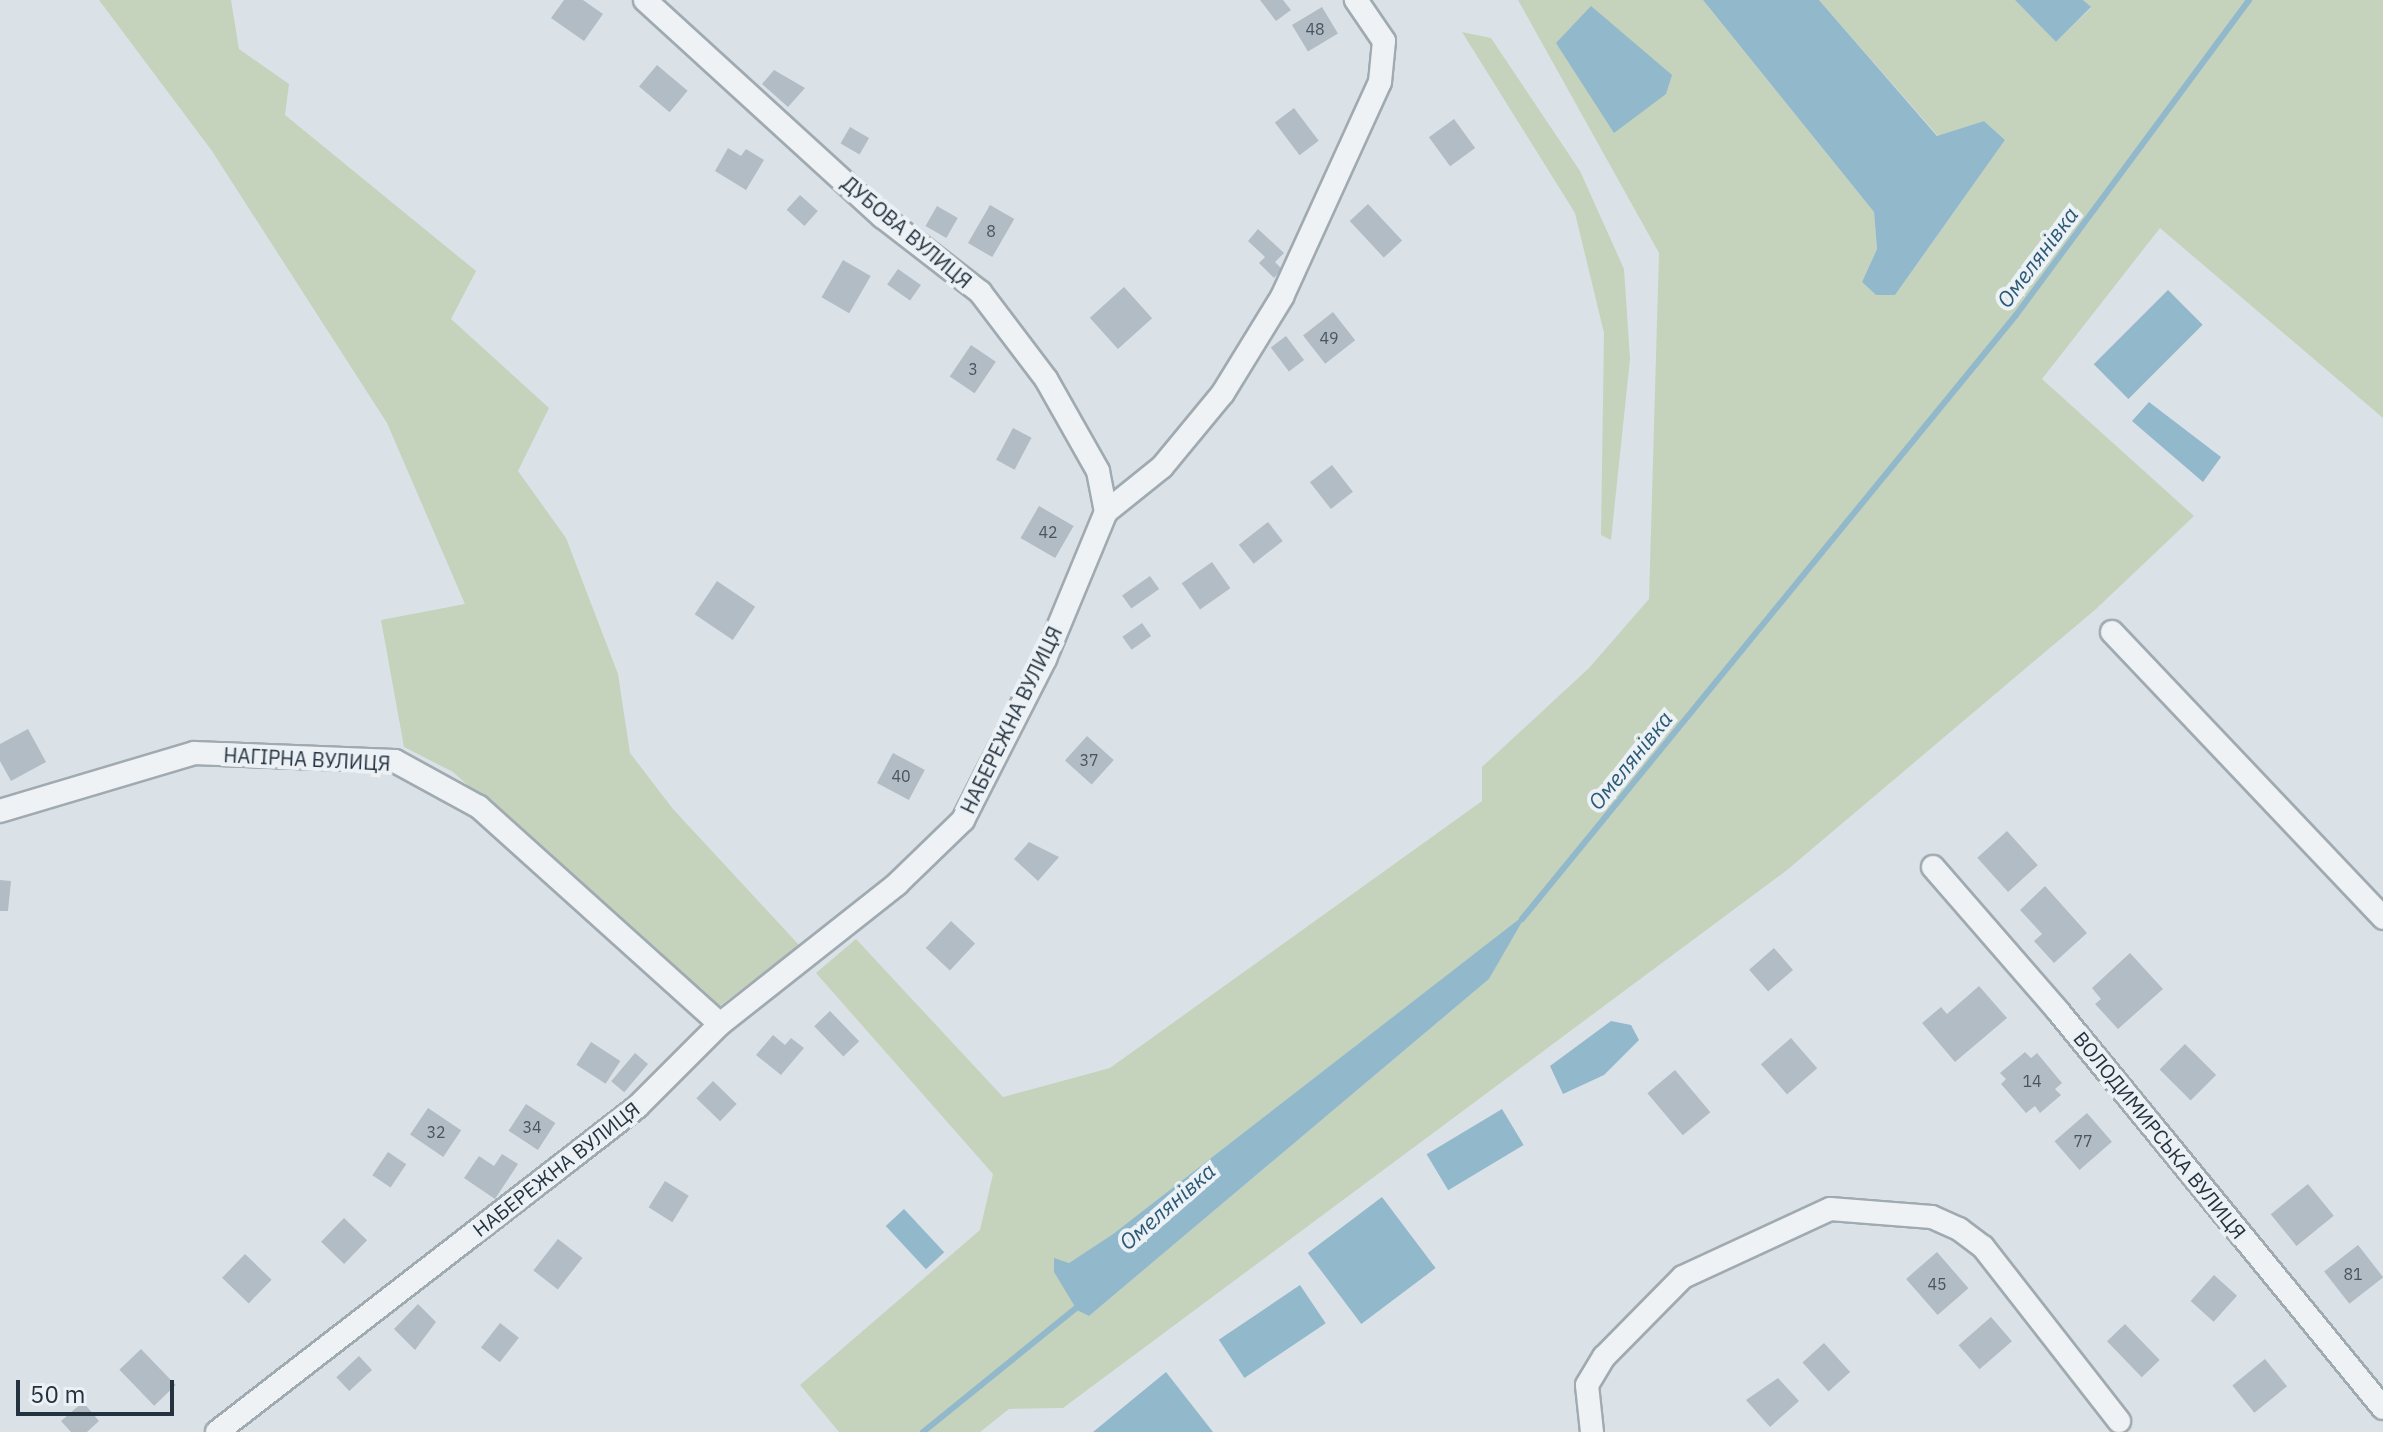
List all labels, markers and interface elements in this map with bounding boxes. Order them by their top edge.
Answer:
house number: 48 [1305,19,1325,39]
street label: ДУБОВА ВУЛИЦЯ [837,171,977,293]
water label: Омелянівка [1991,202,2083,312]
house number: 8 [986,221,996,241]
house number: 49 [1319,328,1339,348]
house number: 3 [968,359,978,379]
house number: 42 [1038,522,1058,542]
street label: НАБЕРЕЖНА ВУЛИЦЯ [955,623,1067,817]
water label: Омелянівка [1582,706,1678,814]
street label: НАГІРНА ВУЛИЦЯ [223,743,391,775]
house number: 37 [1079,750,1099,770]
house number: 40 [891,766,911,786]
street label: ВОЛОДИМИРСЬКА ВУЛИЦЯ [2069,1026,2251,1244]
house number: 14 [2022,1071,2042,1091]
street label: НАБЕРЕЖНА ВУЛИЦЯ [468,1096,644,1242]
house number: 34 [522,1117,542,1137]
house number: 32 [426,1122,446,1142]
house number: 77 [2073,1131,2093,1151]
water label: Омелянівка [1114,1157,1220,1255]
house number: 81 [2343,1264,2363,1284]
house number: 45 [1927,1274,1947,1294]
scale bar [20,1364,178,1414]
text: 50 m [30,1378,85,1410]

